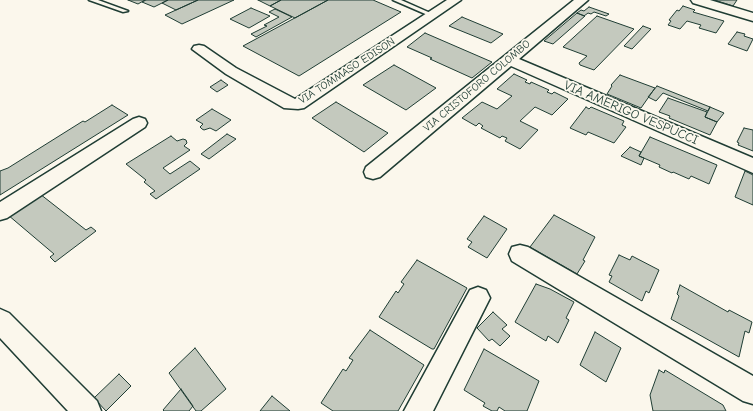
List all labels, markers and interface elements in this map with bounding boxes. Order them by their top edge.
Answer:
street label: VIA TOMMASO EDISON [296,35,398,107]
street label: VIA CRISTOFORO COLOMBO [421,37,533,135]
street label: VIA AMERIGO VESPUCCI [562,78,700,148]

